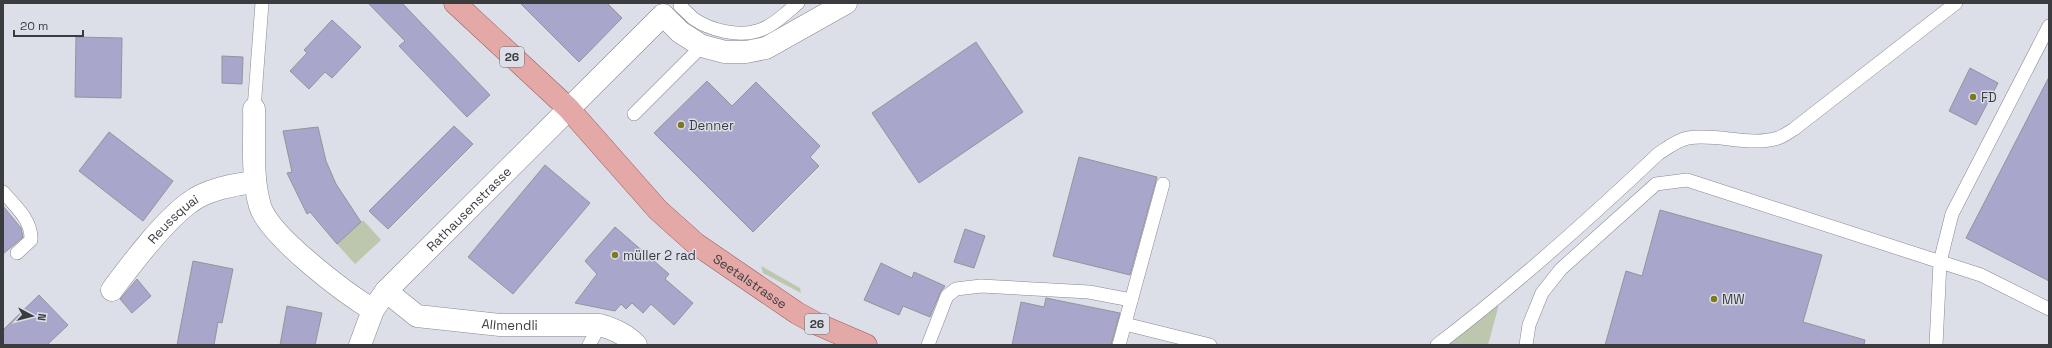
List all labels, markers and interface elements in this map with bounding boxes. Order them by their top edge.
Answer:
scale bar [14,12,83,38]
text: 20 m [20,18,48,34]
road number: 26 [500,47,524,67]
place label: FD [1981,89,1997,106]
marker: FD [1968,92,1978,102]
place label: Denner [689,117,734,134]
marker: Denner [676,120,686,130]
street label: Rathausenstrasse [423,163,515,255]
street label: Reussquai [144,191,202,247]
place label: müller 2 rad [623,247,696,264]
marker: müller 2 rad [610,250,620,260]
street label: Seetalstrasse [710,250,790,313]
place label: MW [1722,291,1745,308]
marker: MW [1709,294,1719,304]
north arrow [12,296,52,336]
text: N [35,313,49,322]
road number: 26 [805,314,829,334]
street label: Allmendli [481,315,538,334]

